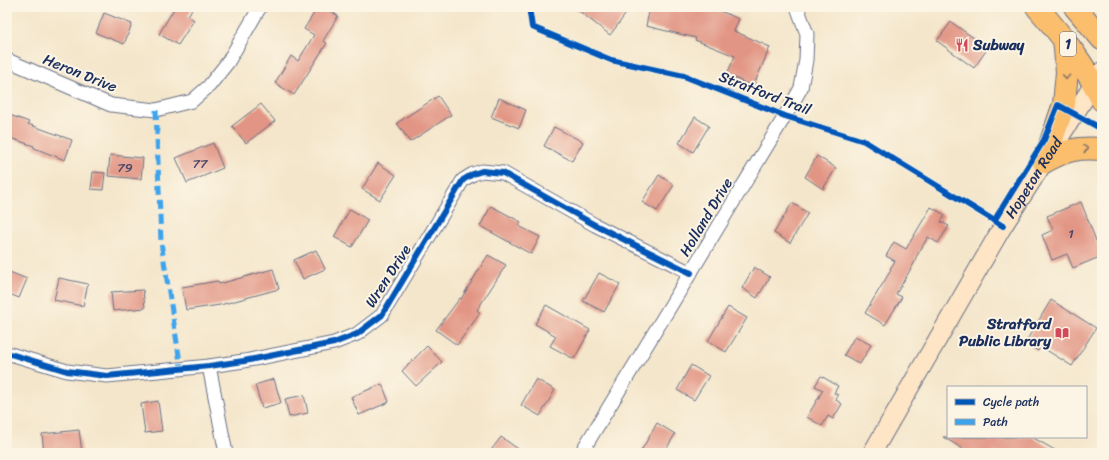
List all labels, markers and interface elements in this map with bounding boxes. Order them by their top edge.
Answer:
place label: Subway [972,32,1025,58]
road number: 1 [1060,32,1076,56]
restaurant icon: Subway [954,37,970,53]
street label: Heron Drive [39,46,121,100]
street label: Stratford Trail [715,63,816,123]
one-way arrow [1062,74,1071,80]
street label: Hopeton Road [998,131,1070,224]
one-way arrow [1083,144,1089,153]
house number: 77 [193,152,209,175]
house number: 79 [117,156,133,179]
street label: Holland Drive [672,172,740,262]
house number: 1 [1068,222,1074,245]
street label: Wren Drive [358,239,418,313]
place label: Stratford Public Library [959,311,1053,354]
library icon: Stratford Public Library [1054,325,1070,341]
legend [947,386,1087,438]
text: Cycle path [983,391,1039,413]
text: Path [983,411,1008,433]

